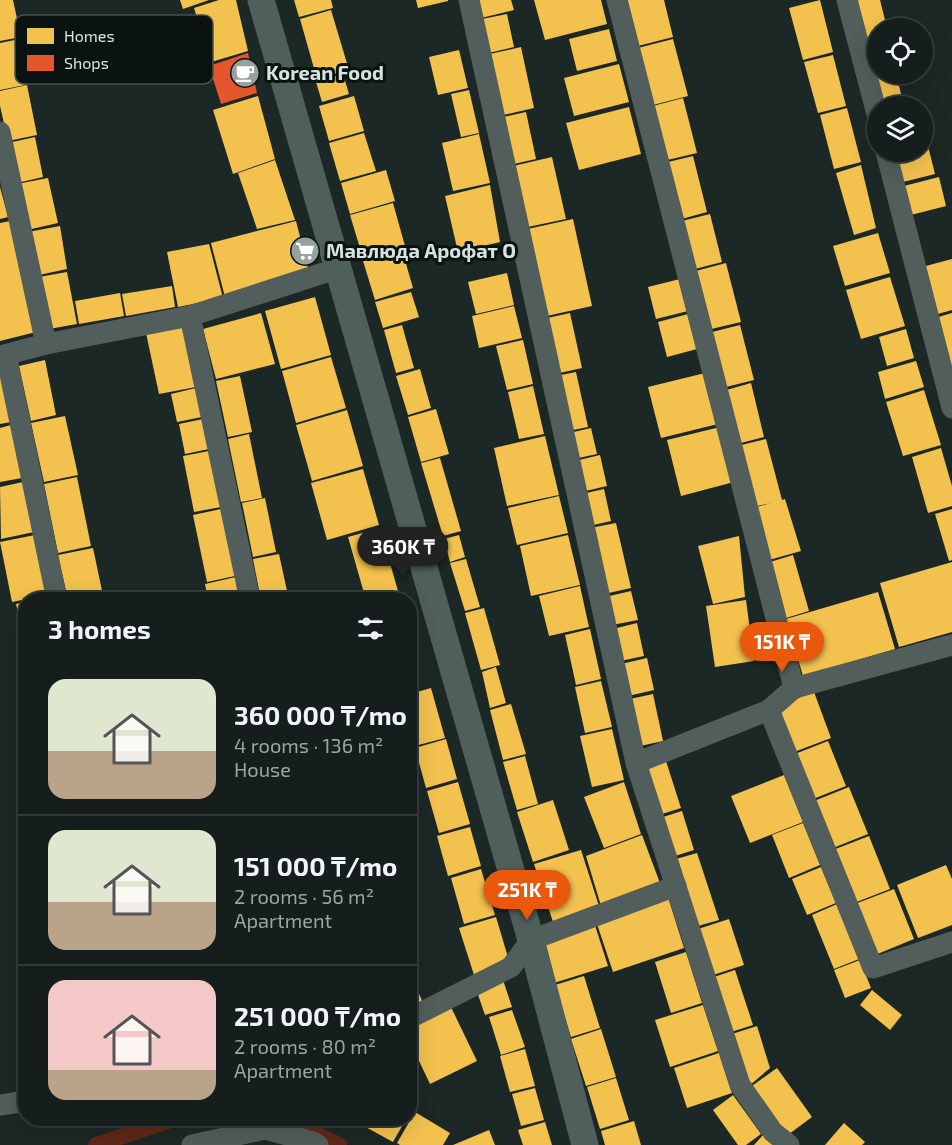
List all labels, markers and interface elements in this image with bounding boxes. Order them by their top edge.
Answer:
legend [15,15,213,84]
map controls [867,18,933,162]
button: locate [867,18,933,84]
text: Homes [64,26,115,45]
text: Shops [64,53,109,72]
cafe icon: Korean Food [229,57,261,89]
place label: Korean Food [266,60,384,84]
button: layers [867,96,933,162]
supermarket icon: Мавлюда Арофат О [289,235,321,267]
place label: Мавлюда Арофат О [326,238,516,262]
pin: 360K ₸ [354,527,452,578]
text: 360K ₸ [371,534,435,558]
icon: filters [354,612,387,645]
text: 3 homes [48,613,151,644]
pin: 151K ₸ [733,622,831,673]
text: 151K ₸ [754,629,810,653]
text: 360 000 ₸/mo [234,699,407,730]
icon: home [96,703,168,775]
text: 4 rooms · 136 m² [234,733,383,757]
text: House [234,757,291,781]
text: 151 000 ₸/mo [234,850,397,881]
icon: home [96,854,168,926]
pin: 251K ₸ [478,870,576,921]
text: 251K ₸ [497,877,557,901]
text: 2 rooms · 56 m² [234,884,374,908]
text: Apartment [234,908,332,932]
text: 251 000 ₸/mo [234,1000,401,1031]
icon: home [96,1004,168,1076]
text: 2 rooms · 80 m² [234,1034,376,1058]
text: Apartment [234,1058,332,1082]

